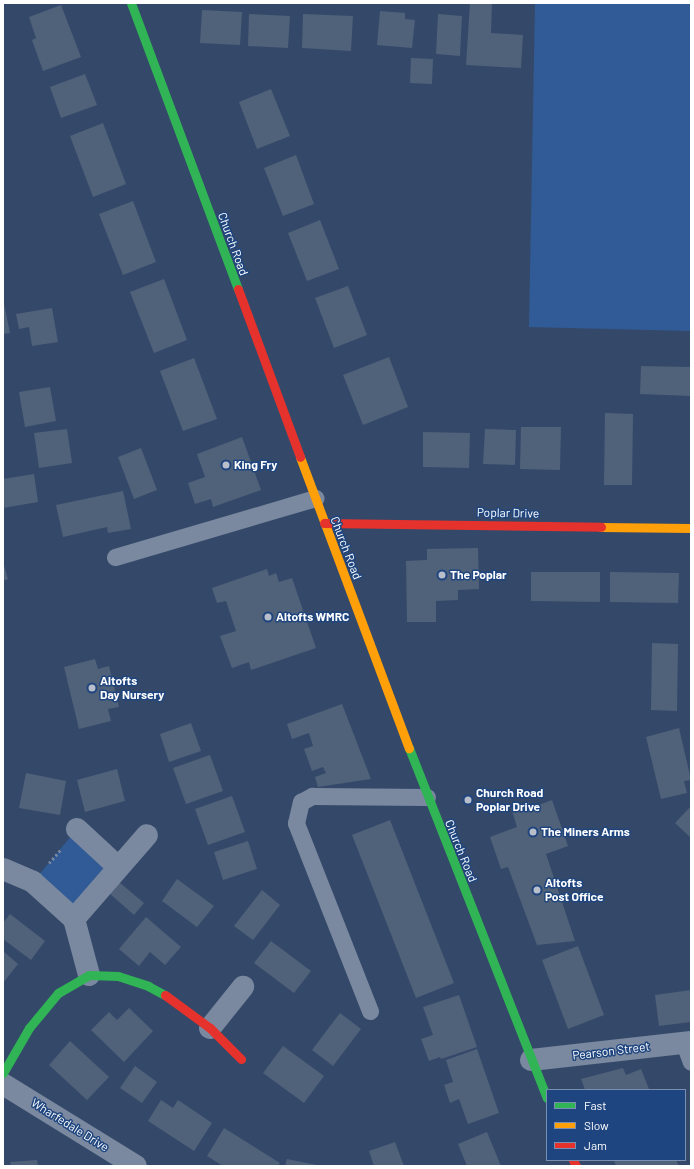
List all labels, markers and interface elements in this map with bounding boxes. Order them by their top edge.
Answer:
street label: Church Road [215,210,251,278]
place label: King Fry [234,458,277,472]
marker: King Fry [221,460,231,470]
street label: Poplar Drive [477,505,539,521]
street label: Church Road [327,515,365,581]
place label: The Poplar [450,568,507,582]
marker: The Poplar [437,570,447,580]
place label: Altofts WMRC [276,610,349,624]
marker: Altofts WMRC [263,612,273,622]
place label: Altofts Day Nursery [100,674,164,702]
marker: Altofts Day Nursery [87,683,97,693]
place label: Church Road Poplar Drive [476,786,543,814]
marker: Church Road Poplar Drive [463,795,473,805]
street label: Church Road [442,818,480,884]
place label: The Miners Arms [541,825,630,839]
marker: The Miners Arms [528,827,538,837]
place label: Altofts Post Office [545,876,604,904]
marker: Altofts Post Office [532,885,542,895]
street label: Pearson Street [572,1039,650,1063]
legend [546,1089,686,1161]
street label: Wharfedale Drive [29,1095,111,1155]
text: Fast [584,1098,607,1112]
text: Slow [584,1118,609,1132]
text: Jam [584,1138,607,1152]

